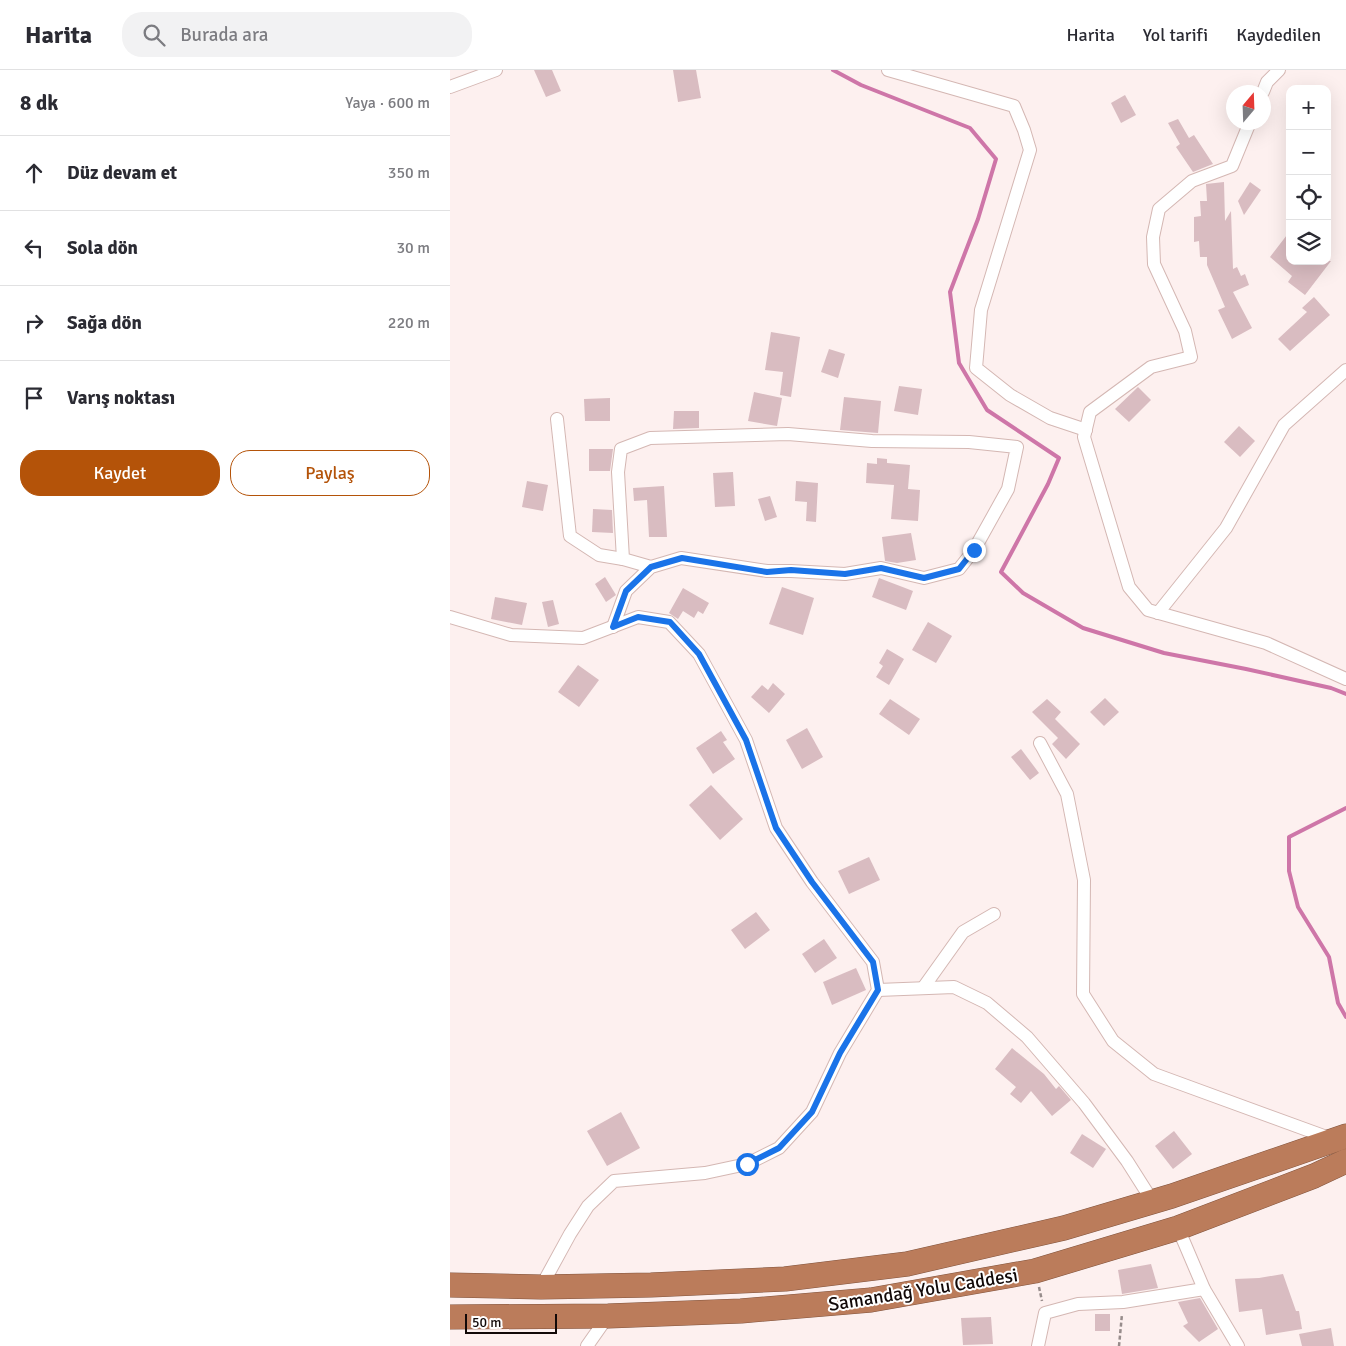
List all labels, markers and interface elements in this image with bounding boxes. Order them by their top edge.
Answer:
search box [122,12,472,57]
text: Harita [25,20,92,50]
icon: search [140,21,168,49]
text: Burada ara [180,23,268,47]
text: Harita [1066,24,1115,46]
text: Yol tarifi [1143,24,1208,46]
text: Kaydedilen [1236,24,1321,46]
north arrow [1226,85,1271,130]
map controls [1286,85,1331,265]
button: + [1286,85,1331,130]
text: 8 dk [20,90,58,116]
text: Yaya · 600 m [345,93,430,113]
button: − [1286,130,1331,175]
icon: ahead [20,159,48,187]
text: Düz devam et [67,161,177,185]
text: 350 m [388,163,430,183]
button: locate [1286,175,1331,220]
button: layers [1286,220,1331,265]
icon: left [20,234,48,262]
text: Sola dön [67,236,138,260]
text: 30 m [396,238,430,258]
icon: right [20,309,48,337]
text: Sağa dön [67,311,142,335]
text: 220 m [388,313,430,333]
icon: arrive [20,384,48,412]
text: Varış noktası [67,386,175,410]
button: Kaydet [20,450,220,496]
button: Paylaş [230,450,430,496]
route end [963,539,986,562]
route start [736,1153,759,1176]
street label: Samandağ Yolu Caddesi [827,1263,1020,1317]
scale bar [465,1311,558,1334]
text: 50 m [472,1314,501,1331]

